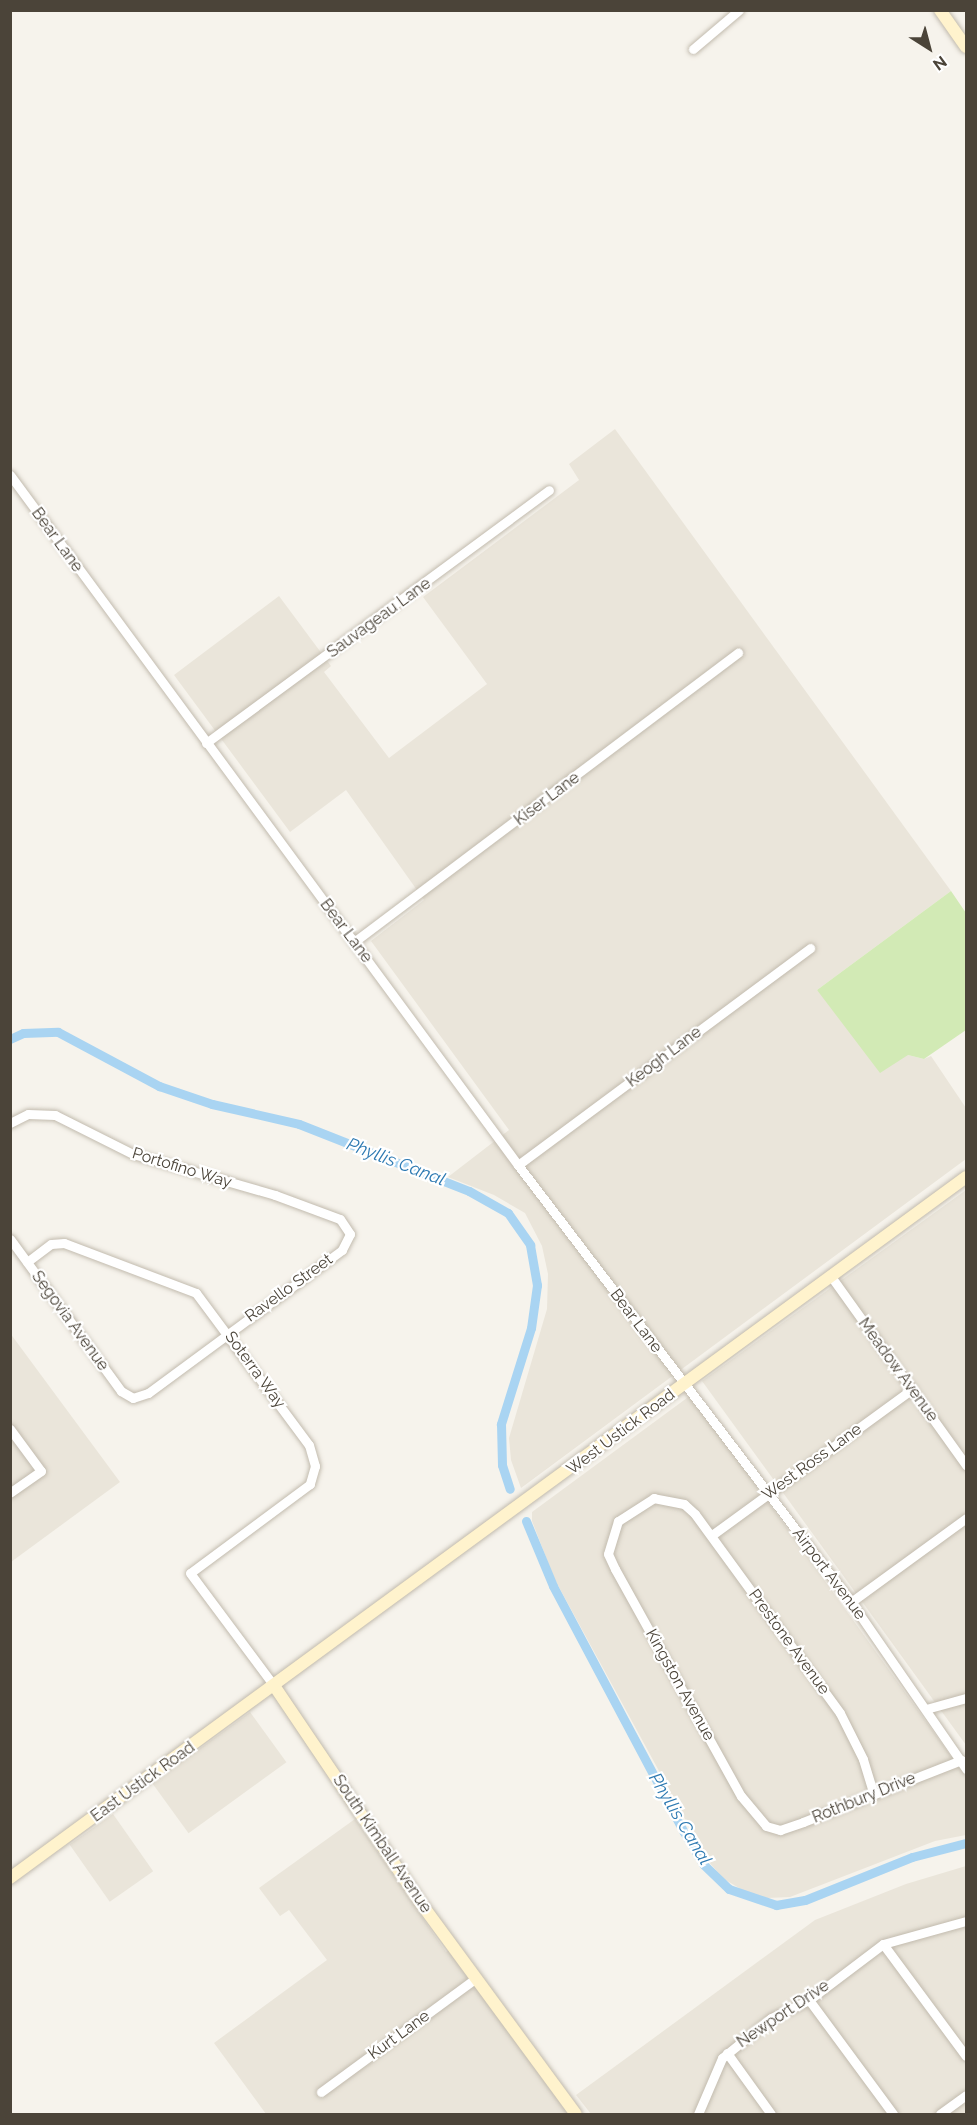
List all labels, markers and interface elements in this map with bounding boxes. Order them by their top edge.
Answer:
north arrow [899,18,959,78]
text: N [929,52,950,74]
street label: Bear Lane [27,504,87,576]
street label: Sauvageau Lane [323,574,435,662]
street label: Kiser Lane [510,768,584,830]
street label: Bear Lane [316,895,376,967]
street label: Keogh Lane [623,1023,705,1091]
water label: Phyllis Canal [344,1133,448,1191]
street label: Portofino Way [130,1144,234,1192]
street label: Ravello Street [242,1250,336,1326]
street label: Segovia Avenue [27,1267,113,1375]
street label: Bear Lane [606,1285,666,1357]
street label: Meadow Avenue [854,1314,942,1426]
street label: Soterra Way [221,1328,289,1412]
street label: West Ustick Road [563,1385,679,1479]
street label: West Ross Lane [759,1419,865,1505]
street label: Airport Avenue [788,1524,870,1624]
street label: Prestone Avenue [744,1585,834,1699]
street label: Kingston Avenue [641,1626,719,1744]
street label: East Ustick Road [87,1738,199,1826]
street label: Rothbury Drive [809,1768,919,1828]
water label: Phyllis Canal [644,1769,716,1869]
street label: South Kimball Avenue [328,1771,436,1917]
street label: Newport Drive [733,1976,833,2052]
street label: Kurt Lane [365,2006,433,2064]

